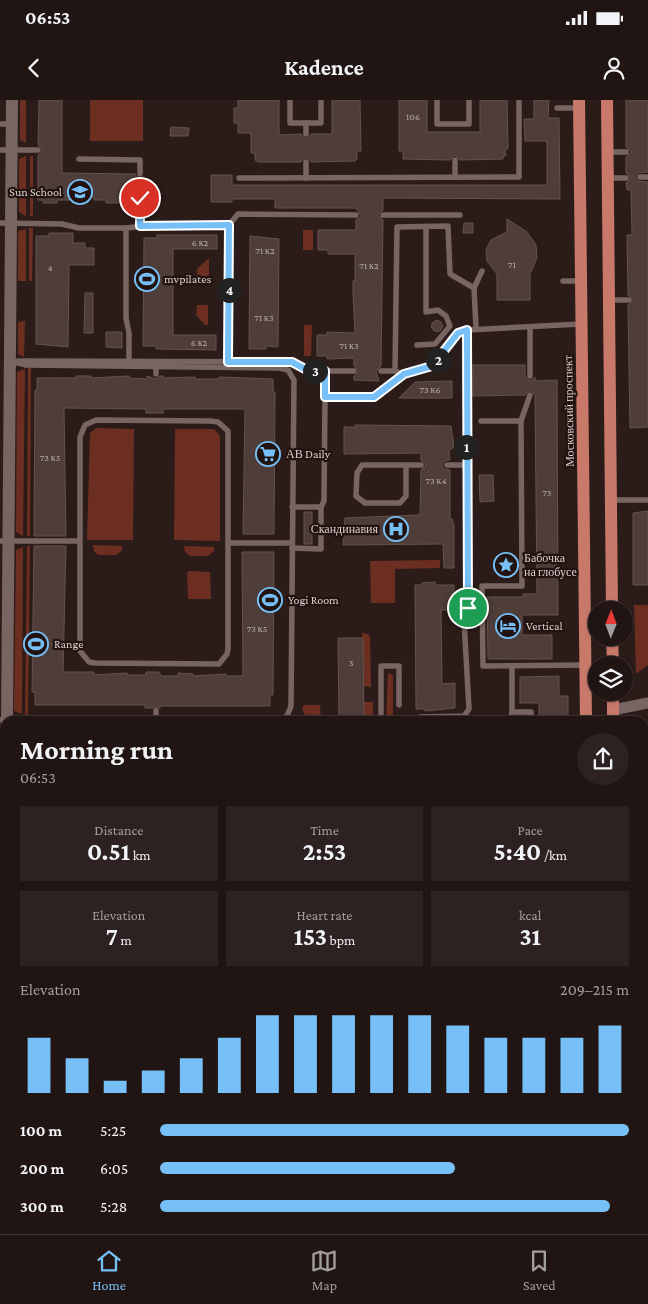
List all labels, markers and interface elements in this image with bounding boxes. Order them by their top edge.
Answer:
text: 06:53 [25,7,70,28]
icon: back [20,54,48,82]
icon: person [600,54,628,82]
text: Kadence [284,55,364,80]
house number: 106 [406,111,420,122]
pin [119,177,161,219]
school or university icon: Sun School [67,179,93,205]
icon: check [126,184,154,212]
place label: Sun School [9,185,62,199]
house number: 6 к2 [192,237,209,248]
house number: 71 к2 [255,245,275,256]
house number: 71 [508,259,516,270]
house number: 71 к2 [359,260,379,271]
house number: 4 [47,262,53,273]
sports icon: mvpilates [134,266,160,292]
place label: mvpilates [164,272,211,286]
pin: 4 [216,278,242,302]
text: 4 [226,282,233,298]
house number: 71 к3 [254,312,274,323]
house number: 6 к2 [191,337,208,348]
house number: 71 к3 [339,340,359,351]
pin: 2 [426,348,450,372]
text: 2 [435,352,442,368]
street label: Московский проспект [561,354,577,467]
pin: 3 [302,358,328,384]
text: 3 [312,363,319,379]
house number: 73 к6 [419,384,441,395]
pin: 1 [454,434,478,460]
text: 1 [464,439,469,455]
supermarket icon: АВ Daily [255,441,281,467]
place label: АВ Daily [286,447,331,461]
house number: 73 к5 [40,452,61,463]
house number: 73 к4 [425,475,447,486]
house number: 73 [542,487,552,498]
hospital icon: Скандинавия [383,516,409,542]
place label: Скандинавия [311,522,378,536]
place label: Бабочка на глобусе [524,551,577,579]
place icon: Бабочка на глобусе [493,552,519,578]
sports icon: Yogi Room [257,587,283,613]
pin [447,587,489,629]
place label: Yogi Room [288,593,339,607]
icon: arrive [454,594,482,622]
north arrow [588,601,632,646]
map controls [588,601,633,701]
hotel icon: Vertical [495,613,521,639]
place label: Vertical [526,619,563,633]
house number: 73 к5 [247,623,268,634]
sports icon: Range [23,631,49,657]
place label: Range [54,637,84,651]
button: layers [588,656,633,701]
house number: 3 [349,657,354,668]
button: share [577,733,629,785]
text: Morning run [20,734,173,765]
text: 06:53 [20,769,56,786]
text: Distance [94,822,143,838]
text: Time [310,822,339,838]
text: Pace [518,822,543,838]
text: 0.51 [87,838,130,865]
text: 2:53 [303,838,346,865]
text: 5:40 [493,838,541,865]
text: km [130,847,151,863]
text: /km [541,847,567,863]
text: Elevation [92,907,145,923]
text: Heart rate [297,907,352,923]
text: kcal [519,907,541,923]
text: 7 [106,923,118,950]
text: 153 [294,923,327,950]
text: 31 [519,923,541,950]
text: m [118,932,132,948]
text: bpm [327,932,355,948]
text: Elevation [20,981,81,998]
text: 209–215 m [560,981,629,998]
text: 100 m [20,1122,62,1139]
text: 5:25 [100,1122,126,1139]
text: 200 m [20,1160,64,1177]
text: 6:05 [100,1160,128,1177]
text: 300 m [20,1198,64,1215]
text: 5:28 [100,1198,127,1215]
tab: Home [92,1247,126,1293]
tab: Map [310,1247,338,1293]
tab: Saved [523,1247,556,1293]

